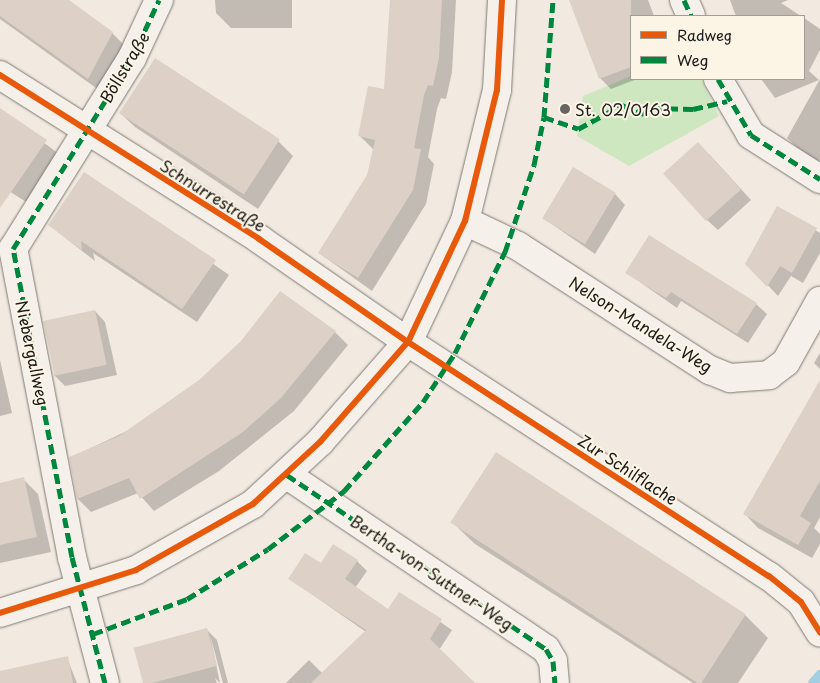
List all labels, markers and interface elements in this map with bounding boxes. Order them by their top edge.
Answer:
legend [630,15,805,80]
text: Radweg [677,23,732,46]
street label: Böllstraße [95,28,153,106]
text: Weg [677,48,708,71]
place label: St. 02/0163 [575,99,670,119]
marker: St. 02/0163 [559,103,571,115]
street label: Schnurrestraße [157,155,269,235]
street label: Nelson-Mandela-Weg [566,272,716,376]
street label: Niebergallweg [12,299,54,407]
street label: Zur Schilflache [575,430,681,508]
street label: Bertha-von-Suttner-Weg [347,510,517,634]

